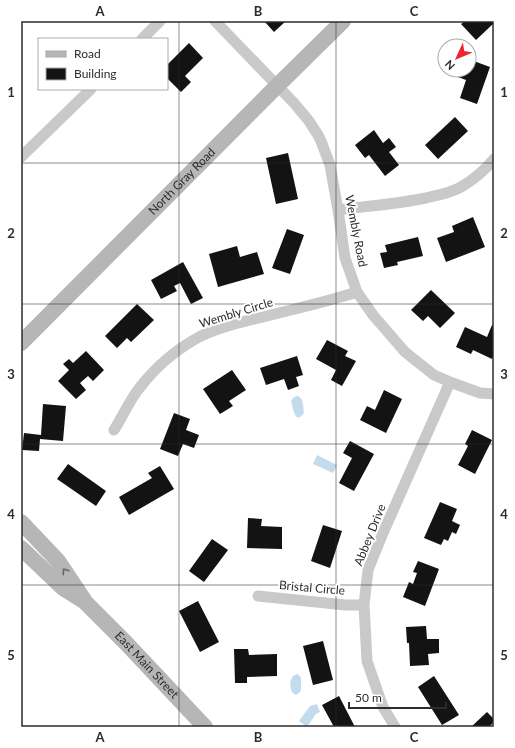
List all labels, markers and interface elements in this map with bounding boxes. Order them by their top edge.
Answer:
text: A [94,3,105,19]
text: B [254,3,263,19]
text: C [410,3,419,19]
legend [38,38,168,90]
north arrow [437,38,477,78]
text: Road [74,46,101,61]
text: N [442,58,457,73]
text: Building [74,66,117,81]
text: 1 [7,84,15,100]
text: 1 [500,84,508,100]
street label: North Gray Road [145,144,218,218]
street label: Wembly Road [342,194,371,268]
text: 2 [7,225,15,241]
text: 2 [500,225,508,241]
street label: Wembly Circle [197,294,275,331]
text: 3 [7,366,15,382]
text: 3 [500,366,508,382]
street label: Abbey Drive [350,502,389,568]
text: 4 [7,506,15,522]
text: 4 [500,506,508,522]
one-way arrow [63,568,70,575]
street label: Bristal Circle [278,577,346,598]
street label: East Main Street [112,628,183,702]
text: 5 [7,647,15,663]
text: 5 [500,647,508,663]
scale bar [349,684,446,710]
text: 50 m [355,690,382,705]
text: A [94,729,105,745]
text: B [254,729,263,745]
text: C [410,729,419,745]

